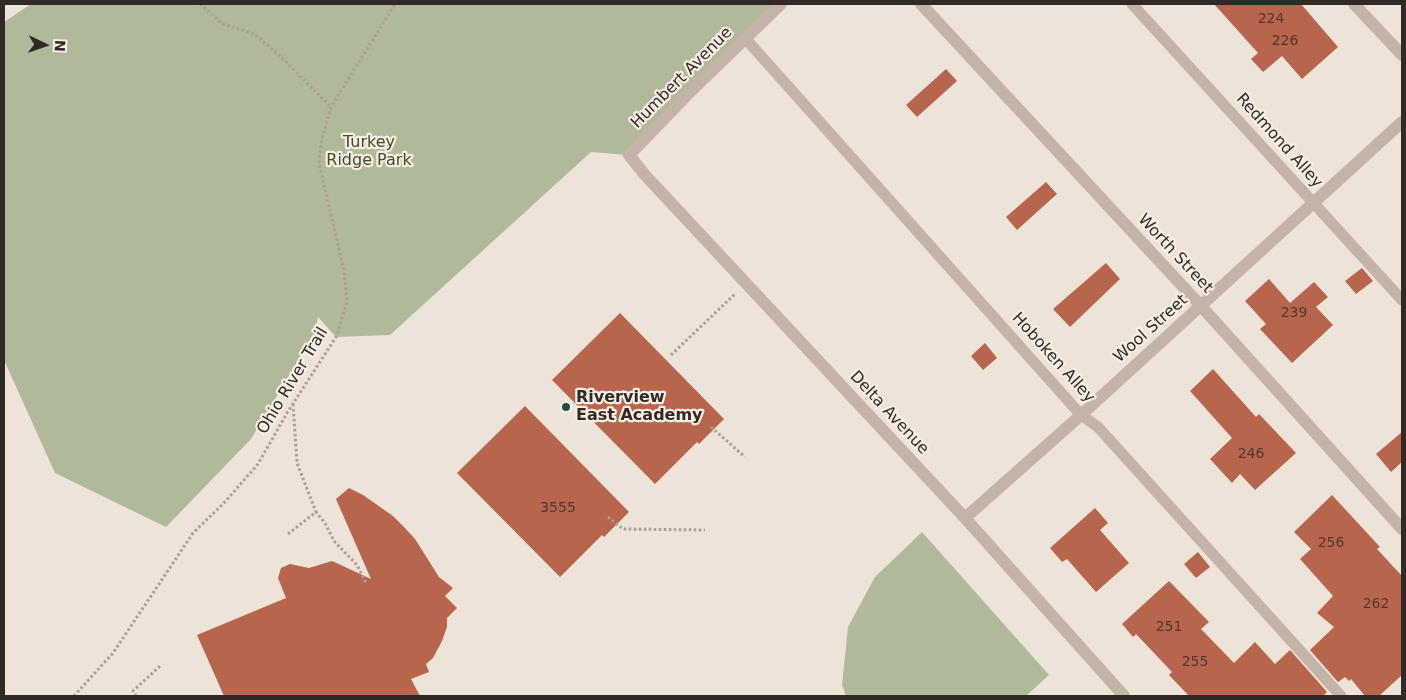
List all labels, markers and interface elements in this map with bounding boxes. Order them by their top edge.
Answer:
house number: 224 [1258,11,1284,27]
north arrow [20,20,70,70]
street label: Humbert Avenue [627,23,737,133]
house number: 226 [1272,33,1298,49]
text: N [52,40,68,52]
street label: Redmond Alley [1232,90,1326,192]
park label: Turkey Ridge Park [326,133,412,171]
street label: Worth Street [1133,210,1217,298]
street label: Wool Street [1110,291,1192,367]
house number: 239 [1281,305,1307,321]
street label: Hoboken Alley [1007,309,1099,407]
street label: Ohio River Trail [254,324,332,438]
street label: Delta Avenue [845,367,933,459]
place label: Riverview East Academy [576,388,703,426]
marker: Riverview East Academy [560,401,572,413]
house number: 246 [1238,446,1264,462]
house number: 3555 [540,500,576,516]
house number: 256 [1318,535,1344,551]
house number: 262 [1363,596,1389,612]
house number: 251 [1156,619,1182,635]
house number: 255 [1182,654,1208,670]

